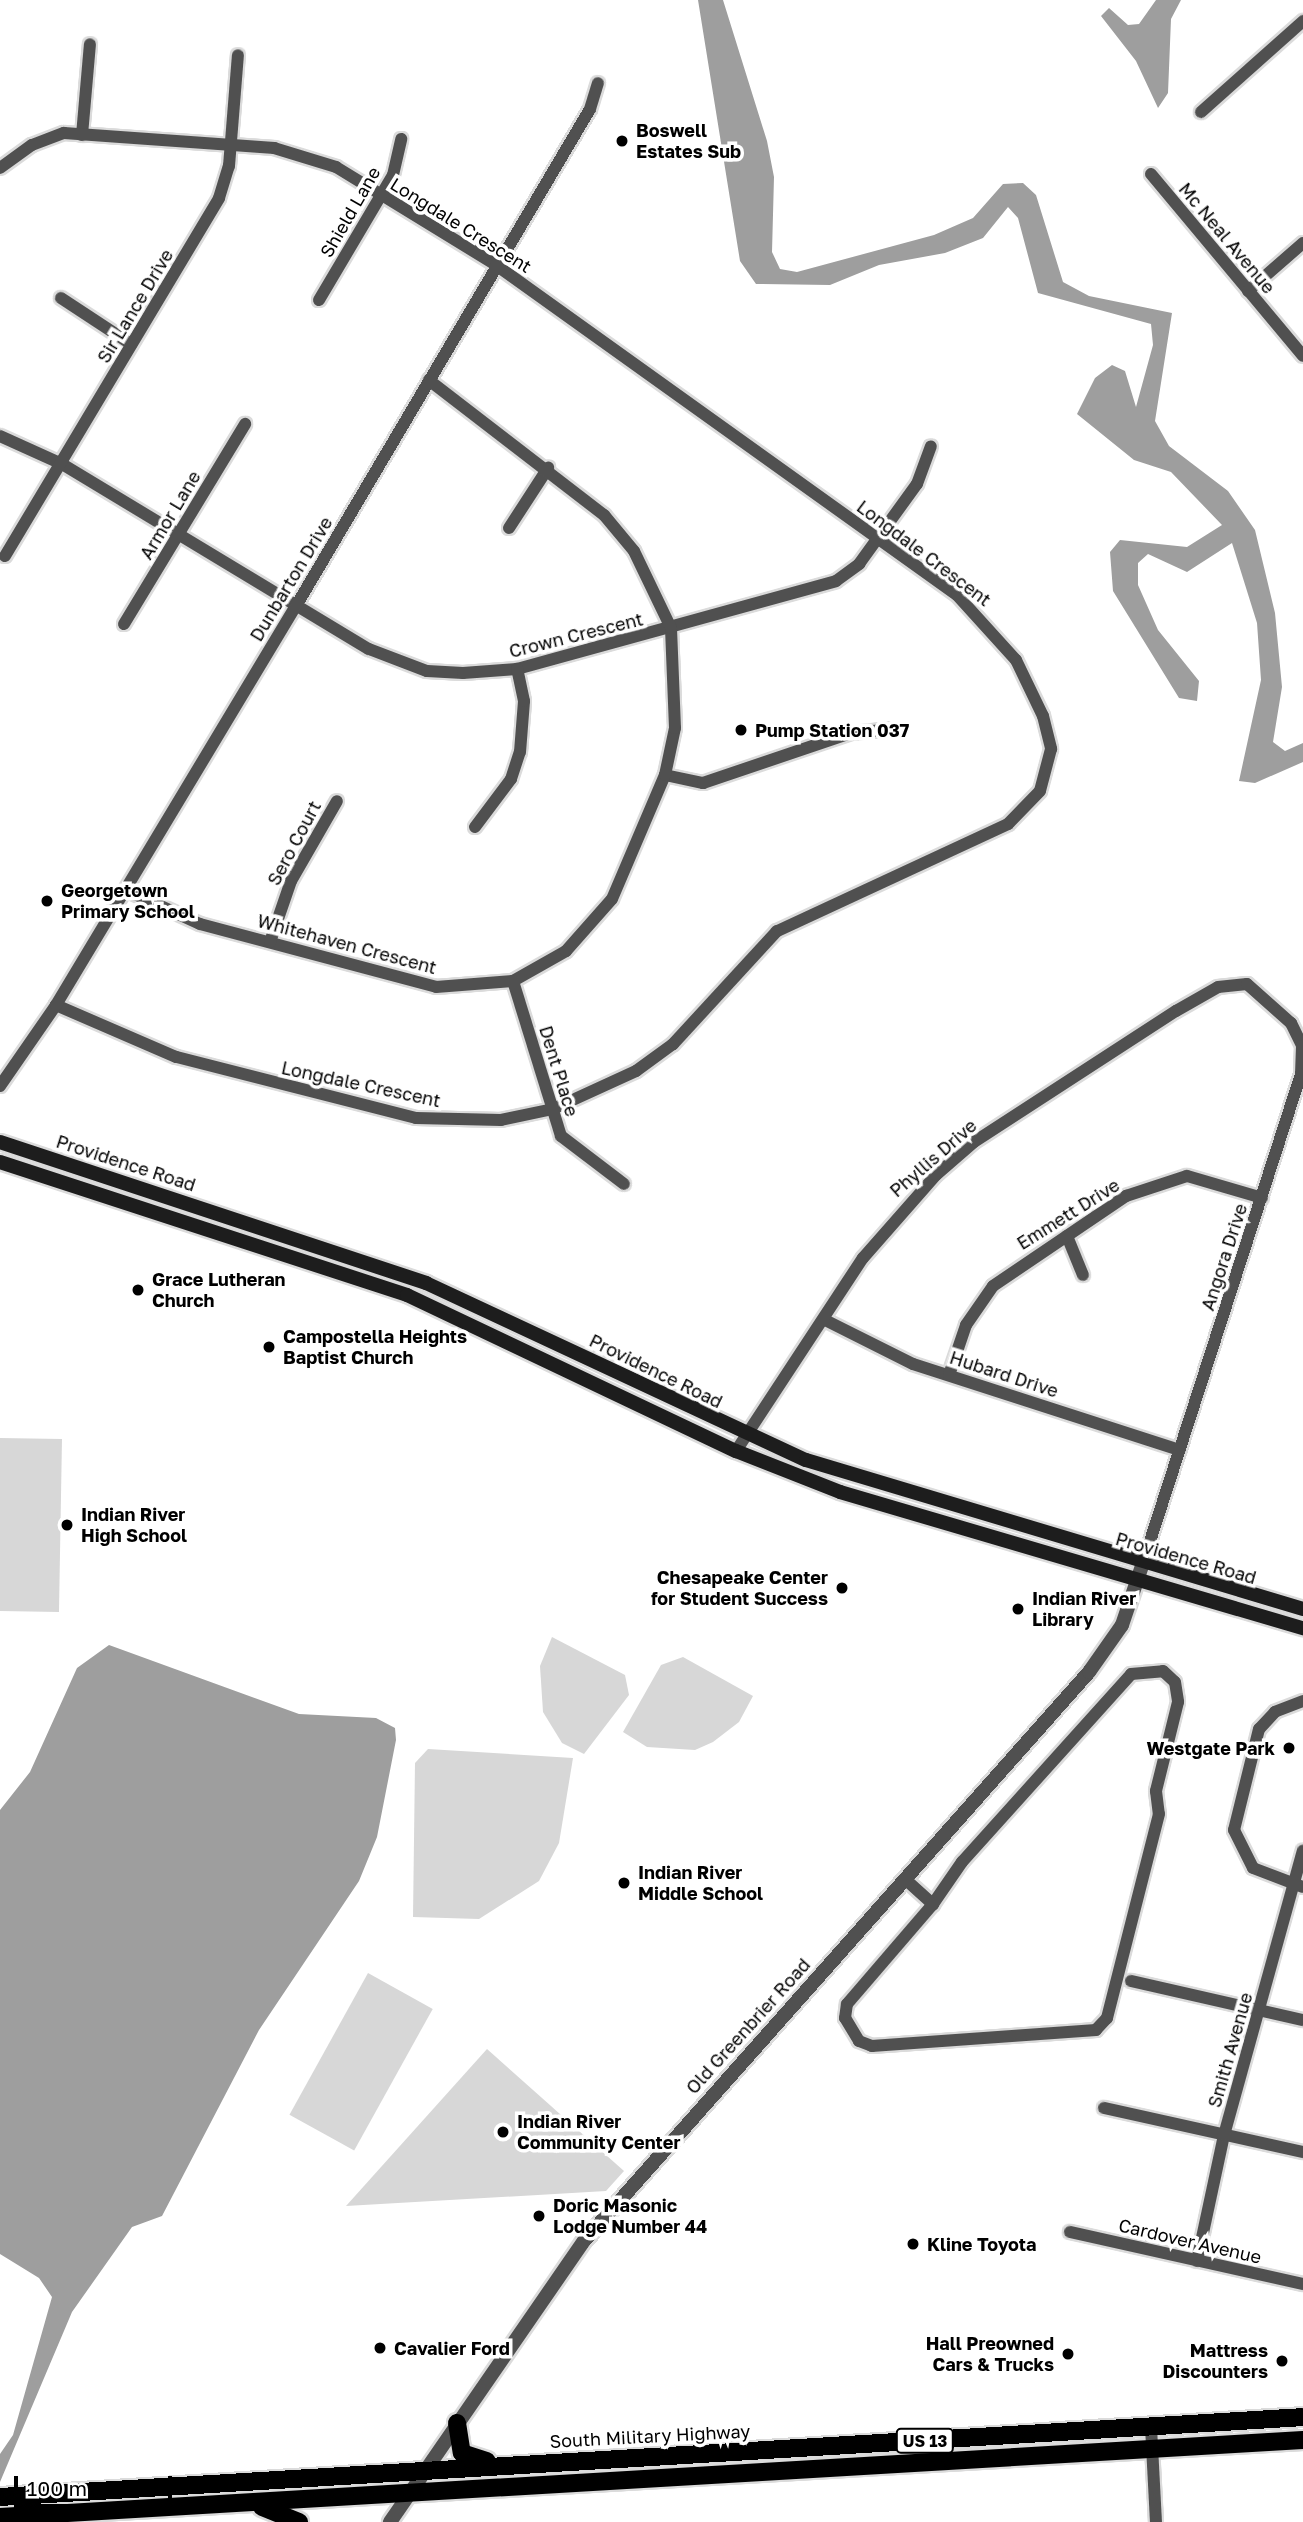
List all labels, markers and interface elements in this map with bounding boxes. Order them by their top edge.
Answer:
place label: Boswell Estates Sub [636,120,741,162]
marker: Boswell Estates Sub [614,133,630,149]
street label: Shield Lane [315,163,385,261]
street label: Longdale Crescent [387,173,535,277]
street label: Mc Neal Avenue [1174,178,1280,298]
street label: Sir Lance Drive [93,245,177,367]
street label: Armor Lane [135,467,205,563]
street label: Longdale Crescent [853,496,995,610]
street label: Dunbarton Drive [245,513,337,645]
street label: Crown Crescent [507,608,645,662]
place label: Pump Station 037 [755,719,909,741]
marker: Pump Station 037 [733,722,749,738]
street label: Sero Court [263,797,325,889]
place label: Georgetown Primary School [61,880,195,922]
marker: Georgetown Primary School [39,893,55,909]
street label: Whitehaven Crescent [255,910,439,978]
street label: Dent Place [535,1023,583,1119]
street label: Longdale Crescent [279,1057,443,1111]
street label: Phyllis Drive [885,1115,981,1201]
street label: Providence Road [54,1130,198,1196]
street label: Emmett Drive [1013,1174,1123,1254]
street label: Angora Drive [1197,1201,1251,1313]
place label: Grace Lutheran Church [152,1269,285,1312]
marker: Grace Lutheran Church [130,1282,146,1298]
place label: Campostella Heights Baptist Church [283,1326,467,1368]
street label: Providence Road [586,1329,726,1413]
marker: Campostella Heights Baptist Church [261,1339,277,1355]
street label: Hubard Drive [947,1346,1061,1402]
place label: Indian River High School [81,1504,187,1546]
marker: Indian River High School [59,1517,75,1533]
street label: Providence Road [1113,1528,1259,1588]
place label: Chesapeake Center for Student Success [651,1567,828,1610]
marker: Chesapeake Center for Student Success [834,1580,850,1596]
place label: Indian River Library [1032,1588,1136,1630]
marker: Indian River Library [1010,1601,1026,1617]
place label: Westgate Park [1147,1737,1275,1759]
marker: Westgate Park [1281,1740,1297,1756]
place label: Indian River Middle School [638,1862,763,1904]
marker: Indian River Middle School [616,1875,632,1891]
street label: Old Greenbrier Road [681,1954,815,2098]
street label: Smith Avenue [1203,1990,1257,2110]
place label: Indian River Community Center [517,2111,680,2154]
marker: Indian River Community Center [495,2124,511,2140]
place label: Doric Masonic Lodge Number 44 [553,2195,707,2238]
marker: Doric Masonic Lodge Number 44 [531,2208,547,2224]
street label: Cardover Avenue [1116,2214,1264,2268]
place label: Kline Toyota [927,2233,1036,2255]
marker: Kline Toyota [905,2236,921,2252]
place label: Hall Preowned Cars & Trucks [926,2333,1054,2376]
place label: Cavalier Ford [394,2337,510,2359]
marker: Cavalier Ford [372,2340,388,2356]
place label: Mattress Discounters [1162,2340,1268,2382]
marker: Hall Preowned Cars & Trucks [1060,2346,1076,2362]
marker: Mattress Discounters [1274,2353,1290,2369]
street label: South Military Highway [549,2420,751,2452]
road number: US 13 [895,2428,955,2454]
scale bar [18,2462,175,2506]
text: 100 m [27,2475,87,2501]

